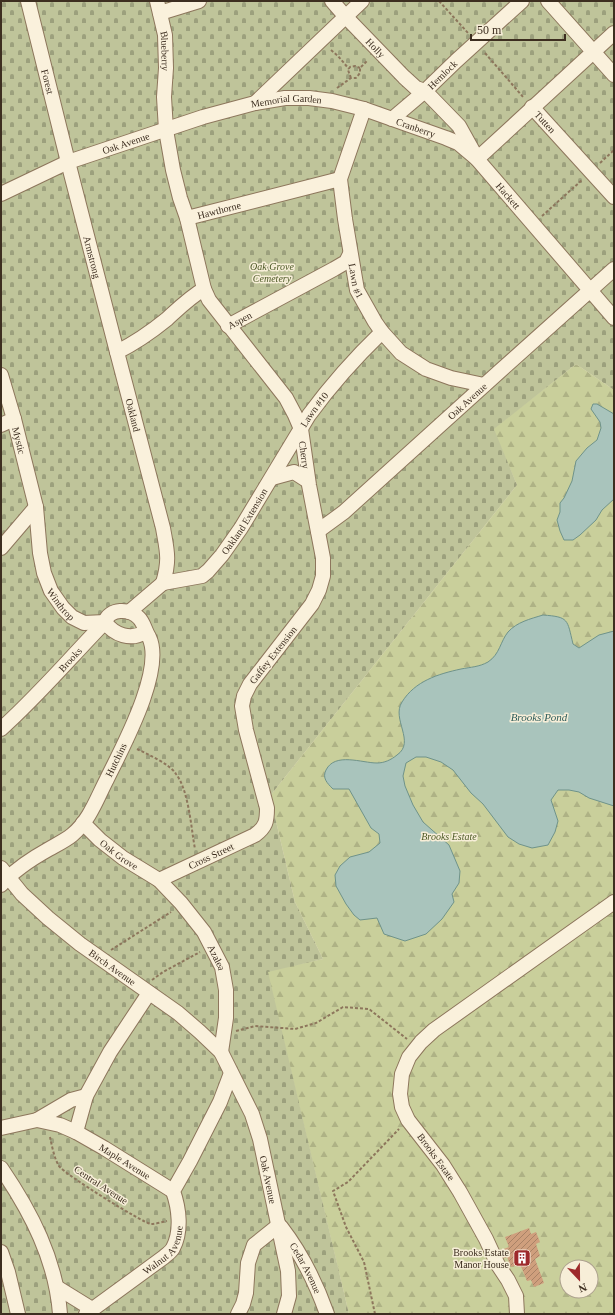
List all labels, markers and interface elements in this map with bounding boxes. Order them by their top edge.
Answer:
scale bar [471,16,565,42]
text: 50 m [477,23,502,37]
street label: Blueberry [159,30,172,71]
street label: Holly [364,36,388,60]
street label: Hemlock [425,58,459,91]
street label: Forest [40,68,56,95]
street label: Memorial Garden [250,92,323,109]
street label: Tutten [533,109,558,135]
street label: Cranberry [395,115,437,139]
street label: Oak Avenue [101,130,151,156]
street label: Hackett [494,180,523,211]
street label: Hawthorne [196,199,242,221]
street label: Armstrong [82,235,103,279]
park label: Oak Grove Cemetery [250,261,294,284]
street label: Lawn #1 [347,262,366,300]
street label: Aspen [226,309,253,331]
street label: Oak Avenue [445,380,489,421]
street label: Lawn #10 [298,390,330,429]
street label: Oakland [124,397,142,433]
street label: Mystic [11,426,28,456]
street label: Cherry [297,440,312,469]
street label: Oakland Extension [219,486,269,556]
street label: Winthrop [45,586,77,622]
street label: Gaffey Extension [247,624,299,686]
street label: Brooks [56,645,84,674]
water label: Brooks Pond [511,711,568,723]
street label: Hutchins [103,741,129,779]
park label: Brooks Estate [421,831,477,842]
street label: Oak Grove [98,837,141,872]
street label: Cross Street [187,841,236,871]
street label: Azalea [206,943,228,972]
street label: Birch Avenue [87,947,139,988]
street label: Brooks Estate [415,1131,457,1183]
street label: Maple Avenue [98,1141,153,1181]
street label: Oak Avenue [258,1154,279,1205]
street label: Central Avenue [72,1164,130,1207]
street label: Walnut Avenue [140,1225,184,1276]
street label: Cedar Avenue [288,1240,324,1296]
place label: Brooks Estate Manor House [453,1247,510,1270]
building icon: Brooks Estate Manor House [512,1248,532,1268]
north arrow [559,1259,599,1299]
text: N [577,1281,589,1295]

